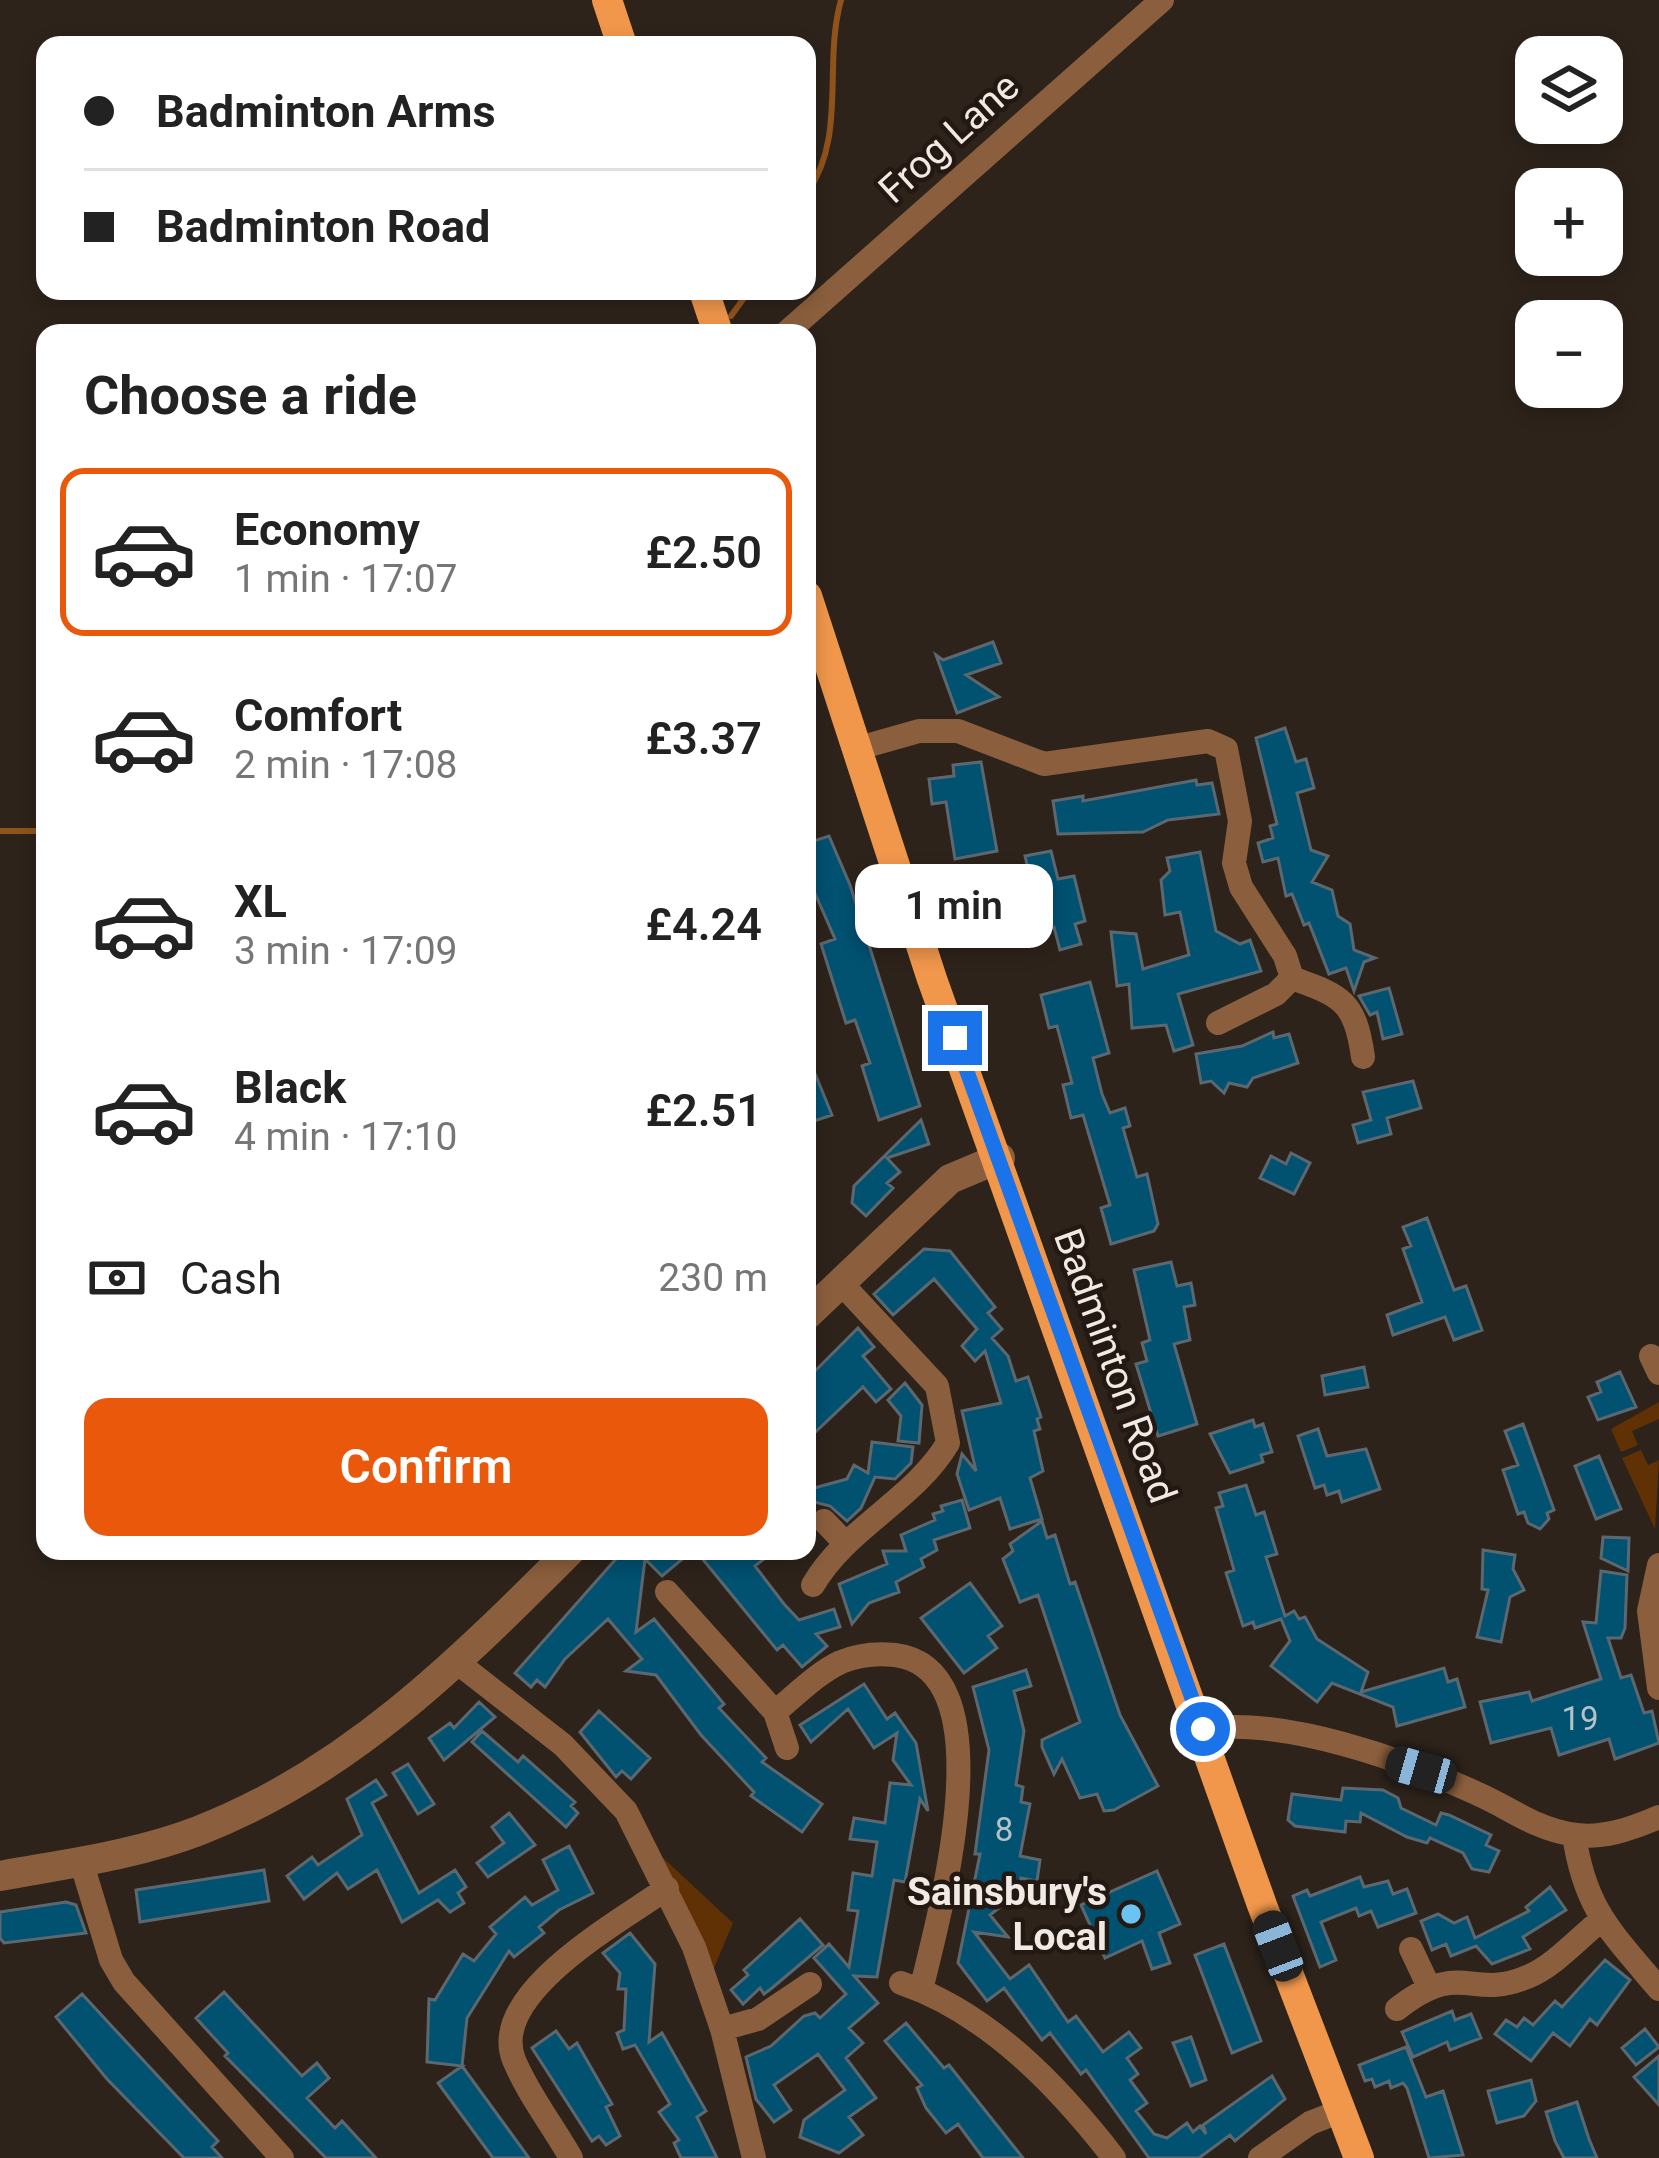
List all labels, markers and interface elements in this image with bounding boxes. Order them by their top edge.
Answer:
map controls [1515,36,1623,408]
button: layers [1515,36,1623,144]
street label: Frog Lane [870,63,1028,213]
text: Badminton Arms [156,85,496,138]
button: + [1515,168,1623,276]
text: Badminton Road [156,200,490,253]
button: − [1515,300,1623,408]
text: Choose a ride [84,364,417,427]
icon: car [90,498,198,606]
text: Economy [234,503,420,556]
text: £2.50 [645,526,762,579]
text: 1 min · 17:07 [234,556,457,602]
icon: car [90,684,198,792]
text: Comfort [234,689,402,742]
text: £3.37 [645,712,762,765]
text: 2 min · 17:08 [234,742,457,788]
callout: 1 min [856,864,1054,948]
icon: car [90,870,198,978]
text: XL [234,875,287,928]
text: 1 min [905,883,1003,929]
text: £4.24 [645,898,762,951]
text: 3 min · 17:09 [234,928,457,974]
route end [928,1011,982,1065]
icon: car [90,1056,198,1164]
text: Black [234,1061,346,1114]
text: £2.51 [645,1084,762,1137]
text: 4 min · 17:10 [234,1114,457,1160]
street label: Badminton Road [1044,1223,1186,1509]
icon: cash [84,1245,150,1311]
text: Cash [180,1252,282,1305]
text: 230 m [658,1255,768,1301]
button: Confirm [84,1398,768,1536]
house number: 19 [1561,1699,1599,1738]
route start [1176,1702,1230,1756]
car [1381,1743,1461,1797]
house number: 8 [995,1810,1013,1849]
place label: Sainsbury's Local [907,1869,1107,1960]
marker: Sainsbury's Local [1118,1901,1144,1927]
car [1248,1906,1308,1986]

